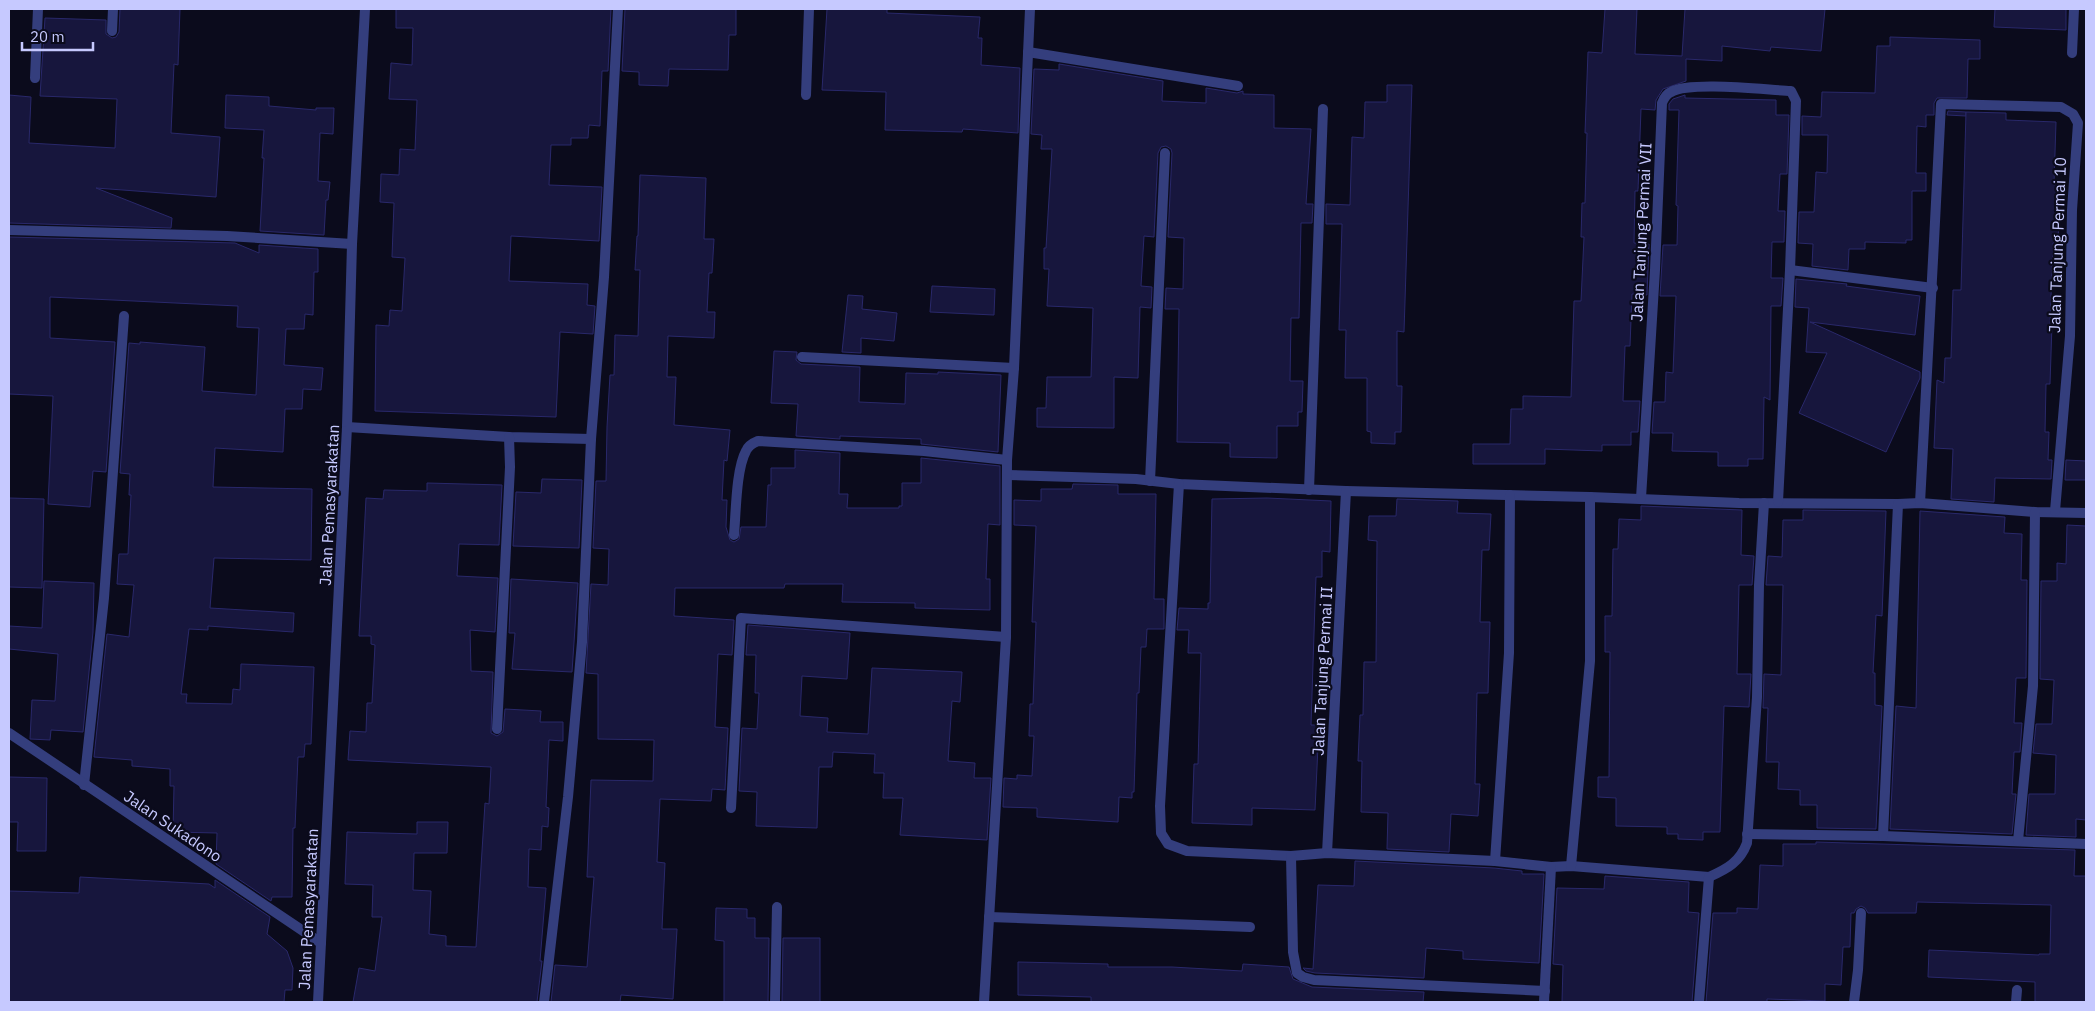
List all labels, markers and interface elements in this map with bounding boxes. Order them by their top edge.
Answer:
scale bar [22,20,94,52]
text: 20 m [30,27,65,46]
street label: Jalan Tanjung Permai VII [1626,142,1656,322]
street label: Jalan Tanjung Permai 10 [2044,157,2070,333]
street label: Jalan Pemasyarakatan [315,424,343,586]
street label: Jalan Tanjung Permai II [1308,586,1336,756]
street label: Jalan Sukadono [120,786,226,866]
street label: Jalan Pemasyarakatan [294,828,322,990]

